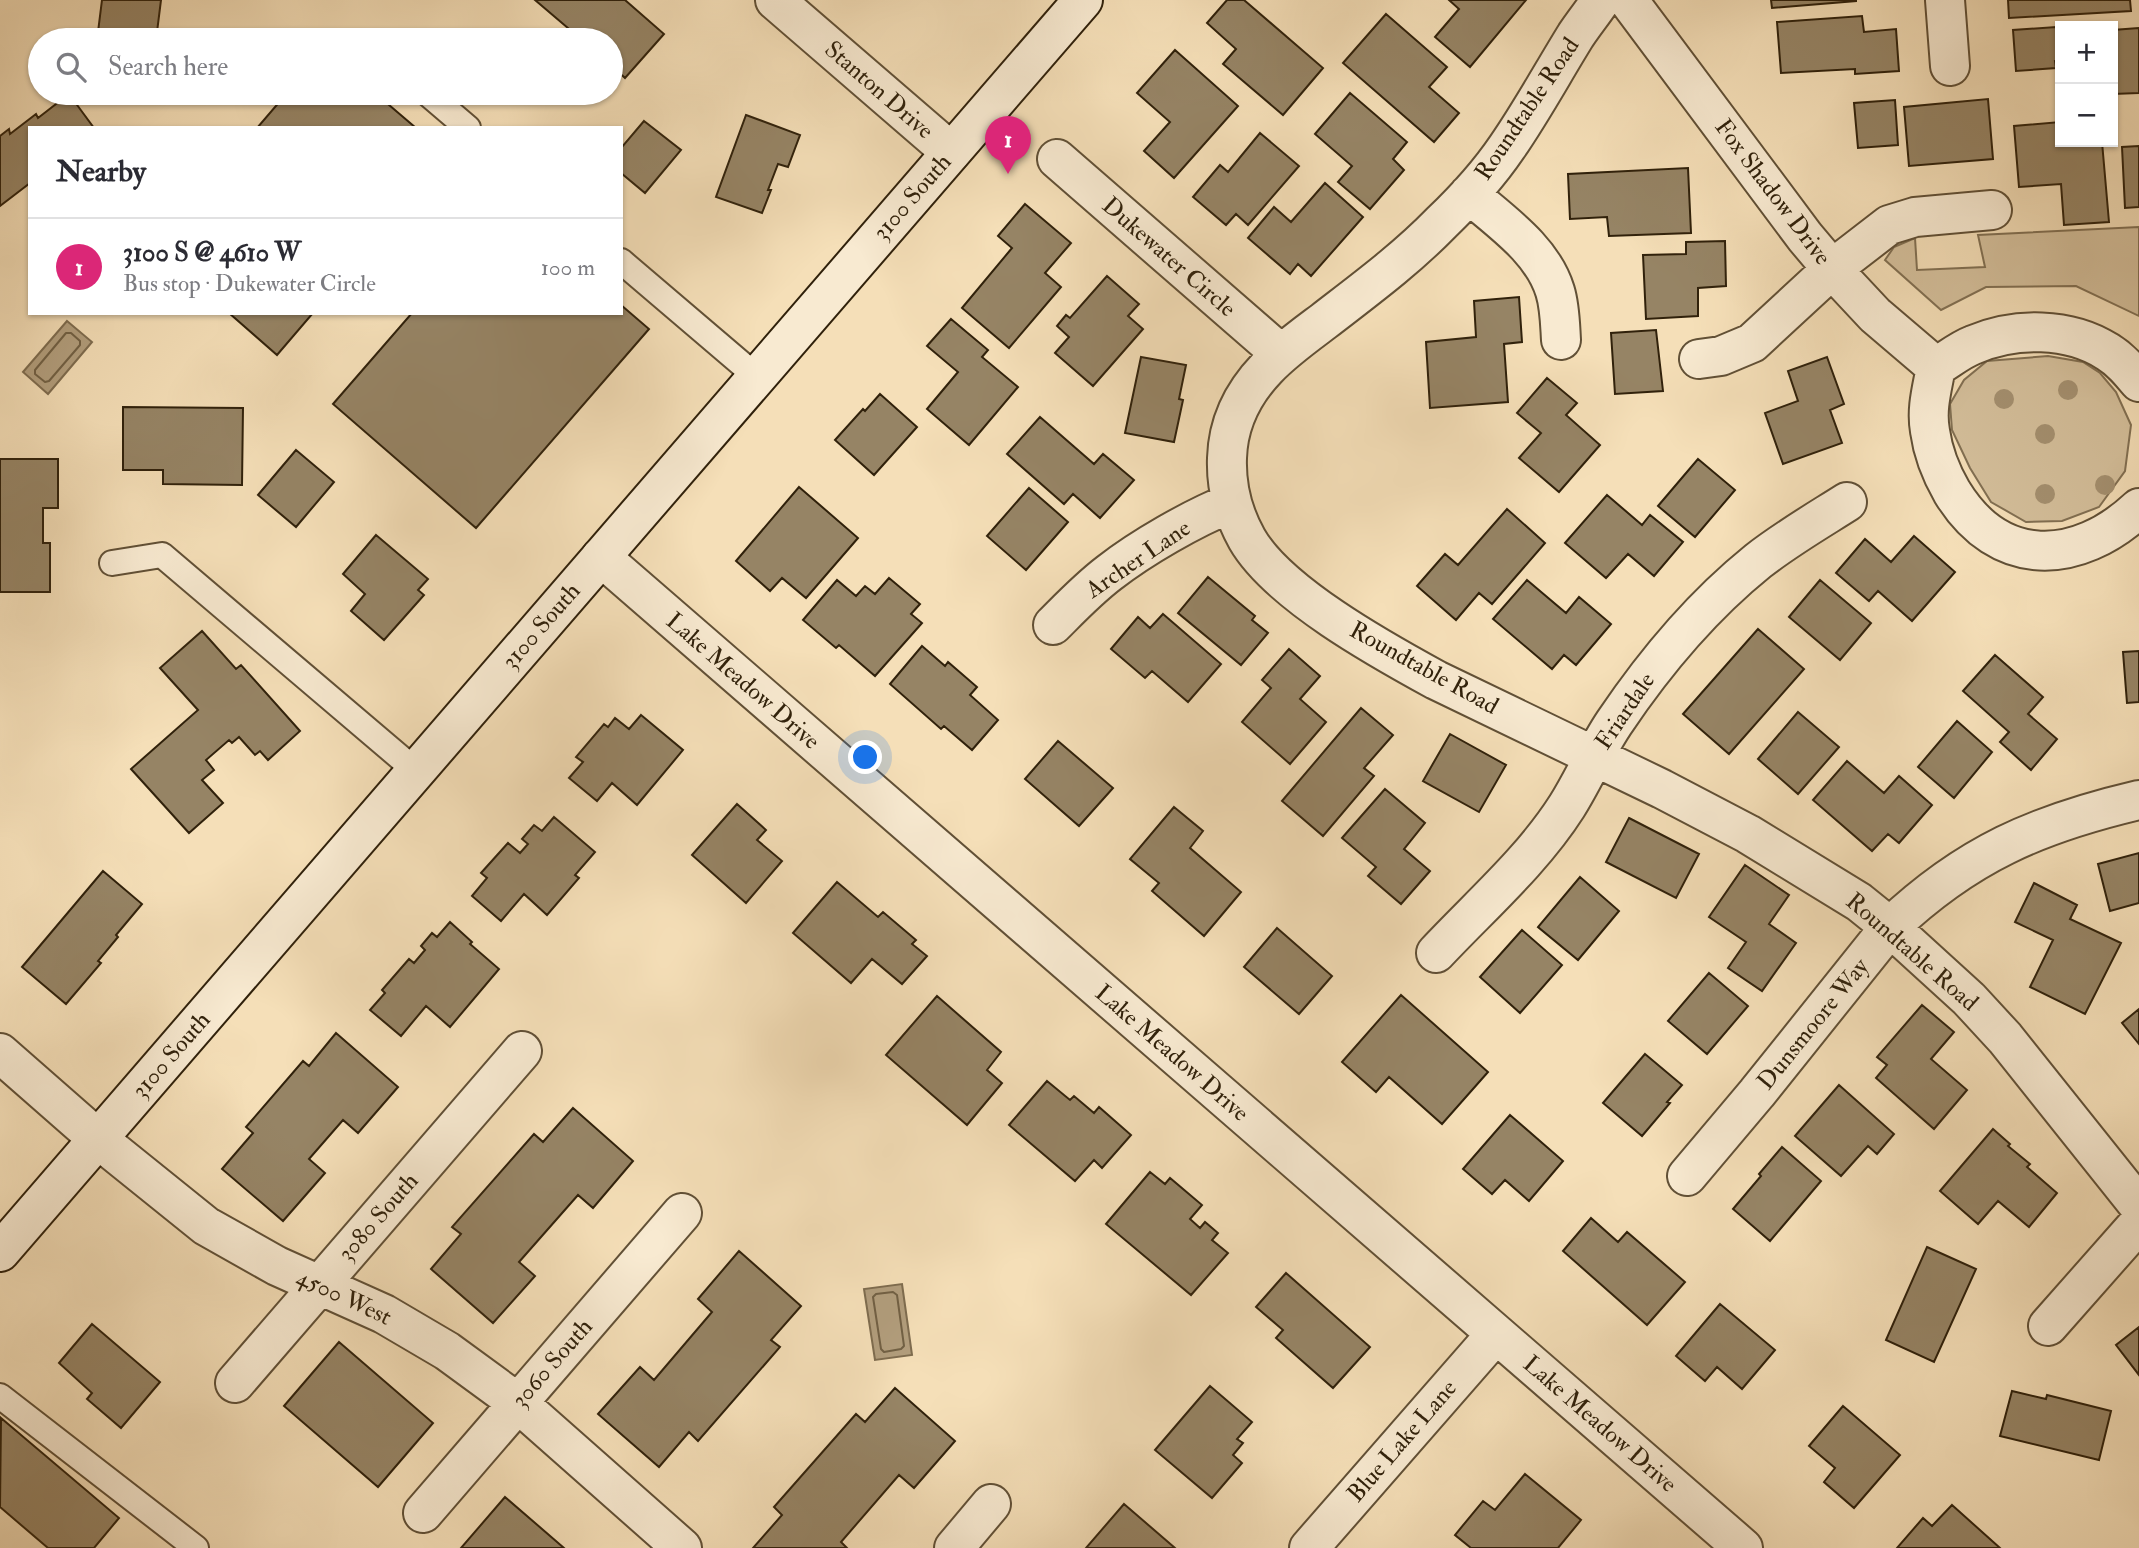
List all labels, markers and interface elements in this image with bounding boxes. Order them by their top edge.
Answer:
map controls [2055,21,2118,147]
button: + [2055,21,2118,84]
search box [28,28,623,105]
street label: Roundtable Road [1468,32,1586,186]
street label: Stanton Drive [818,34,940,146]
icon: search [52,48,90,86]
text: Search here [108,51,228,83]
button: − [2055,84,2118,147]
street label: Fox Shadow Drive [1708,113,1838,271]
pin: 1 [985,116,1031,174]
street label: 3100 South [866,147,958,247]
text: Nearby [56,153,146,190]
street label: Dukewater Circle [1095,190,1243,324]
text: 3100 S @ 4610 W [123,237,301,269]
text: 1 [75,253,83,282]
text: 100 m [541,253,595,282]
text: Bus stop · Dukewater Circle [123,269,376,298]
street label: Archer Lane [1079,513,1196,606]
street label: 3100 South [495,576,587,676]
street label: Lake Meadow Drive [660,606,826,756]
street label: Roundtable Road [1344,614,1504,722]
street label: Friardale [1588,667,1662,755]
your location [848,740,882,774]
street label: Roundtable Road [1839,886,1985,1018]
street label: Dunsmoore Way [1750,951,1876,1096]
street label: Lake Meadow Drive [1089,978,1255,1128]
street label: 3100 South [125,1005,217,1105]
street label: 3080 South [331,1166,425,1268]
street label: 4500 West [292,1262,397,1333]
street label: 3060 South [505,1312,600,1414]
street label: Lake Meadow Drive [1517,1349,1683,1499]
street label: Blue Lake Lane [1340,1373,1464,1509]

